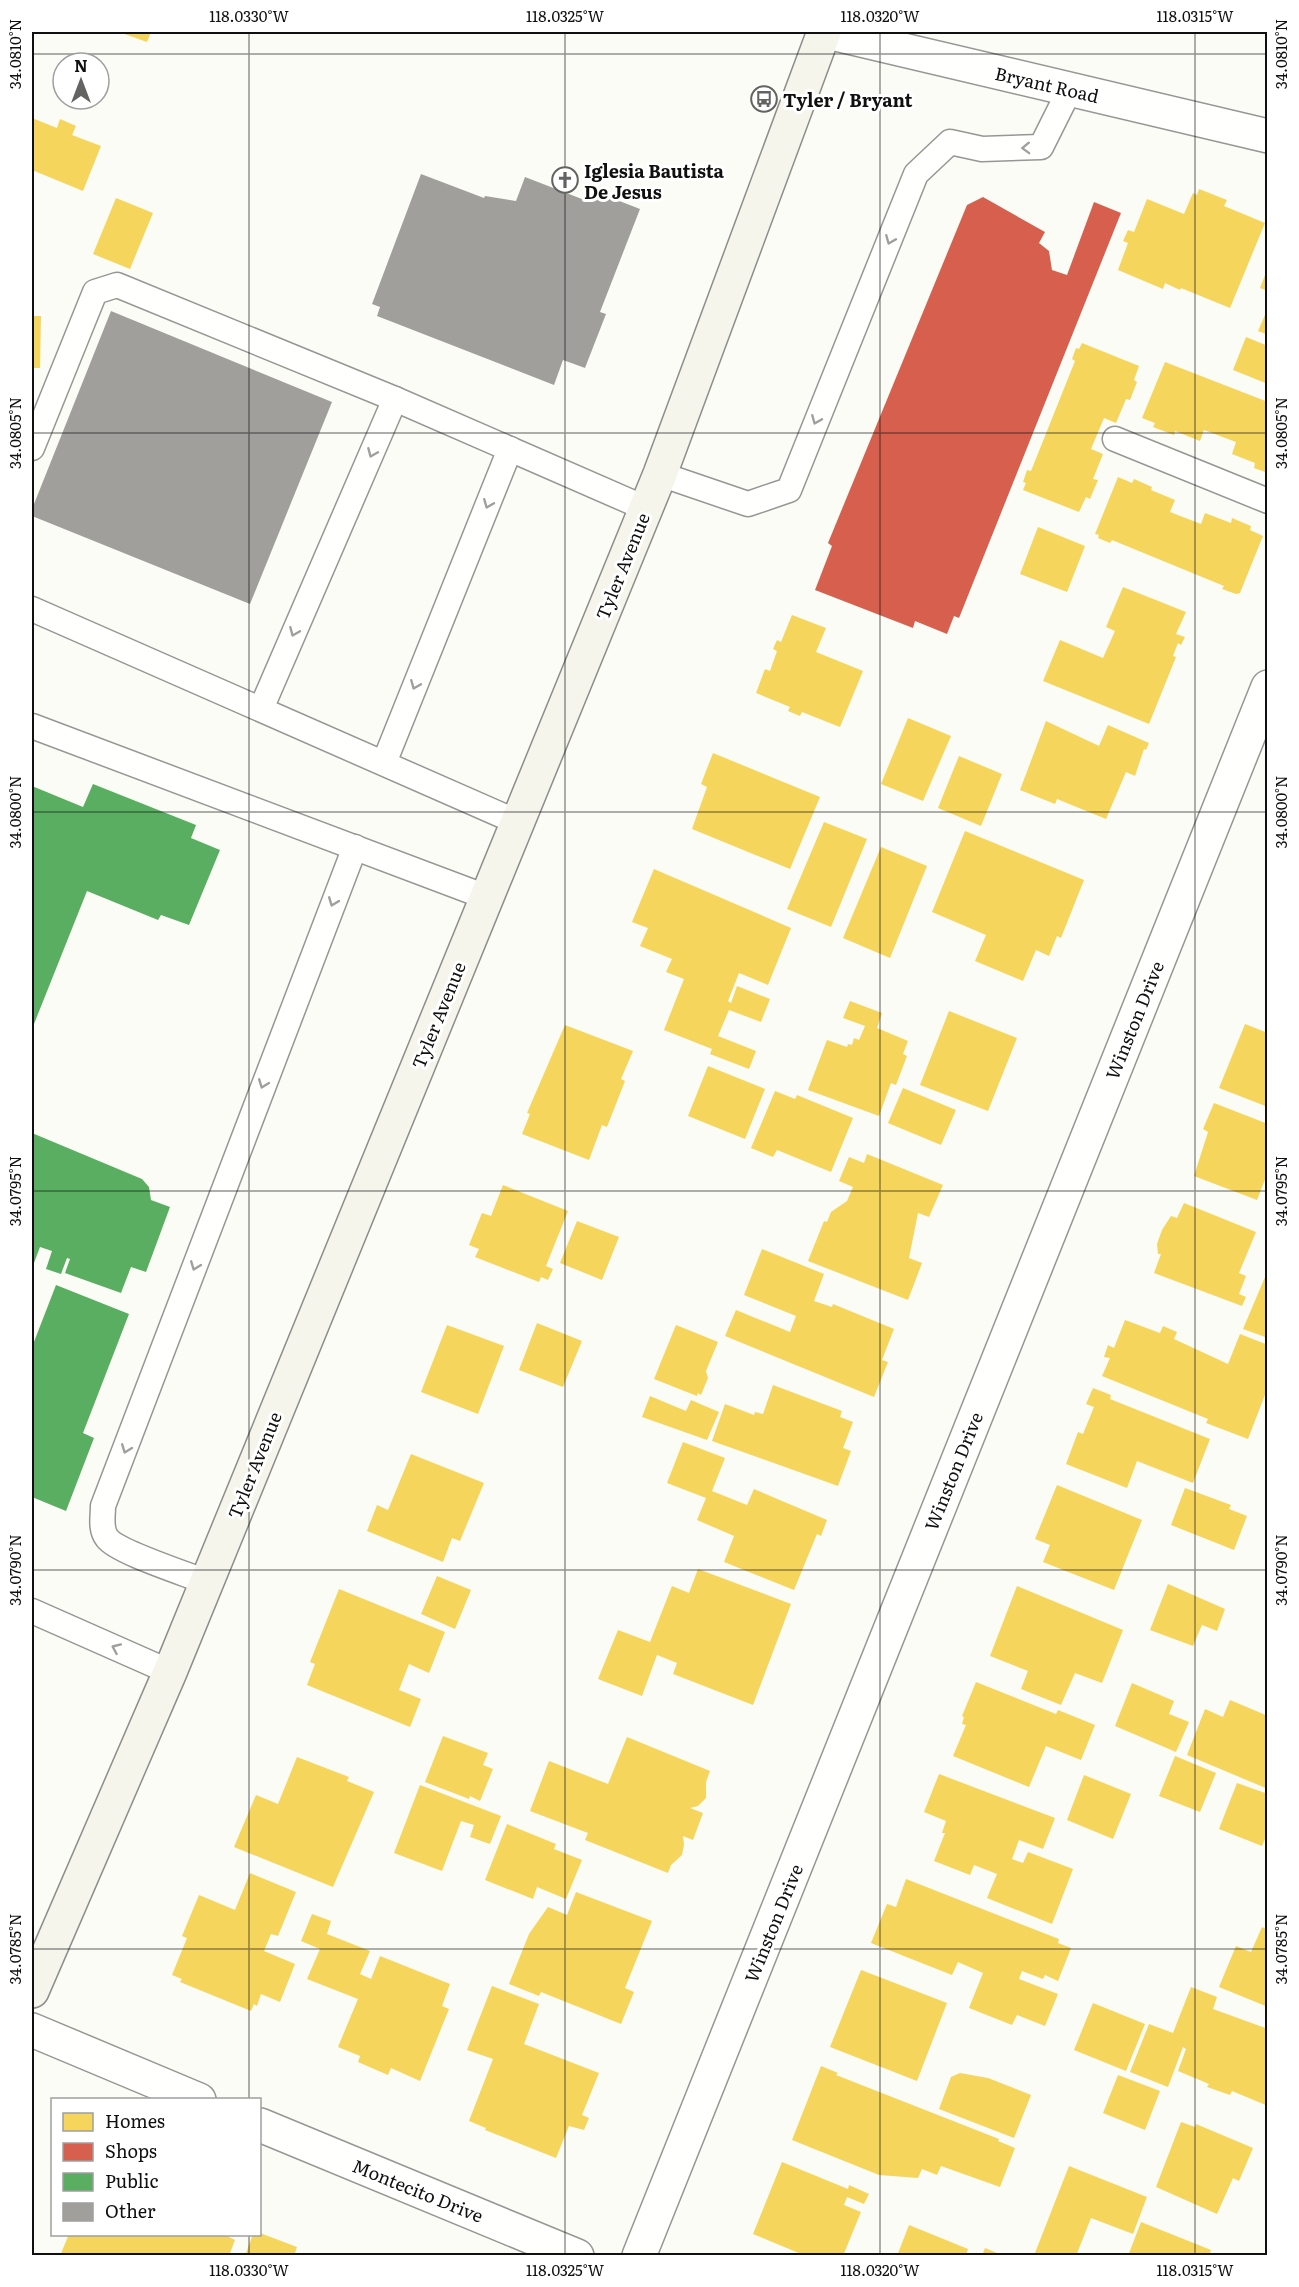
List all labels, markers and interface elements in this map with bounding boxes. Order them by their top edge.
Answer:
text: 118.0330°W [209,4,289,27]
text: 118.0325°W [526,4,605,27]
text: 118.0320°W [840,4,920,27]
text: 118.0315°W [1156,4,1234,27]
text: 34.0810°N [3,19,26,89]
text: 34.0810°N [1269,19,1292,89]
north arrow [51,51,111,111]
text: N [74,53,88,77]
street label: Bryant Road [992,59,1102,109]
bus stop icon: Tyler / Bryant [749,84,779,114]
place label: Tyler / Bryant [783,86,912,113]
one-way arrow [1022,141,1031,154]
place label: Iglesia Bautista De Jesus [584,157,725,205]
church icon: Iglesia Bautista De Jesus [550,165,580,195]
one-way arrow [884,234,897,244]
text: 34.0805°N [3,397,26,469]
text: 34.0805°N [1269,397,1292,469]
one-way arrow [811,415,824,425]
one-way arrow [367,447,379,458]
one-way arrow [483,497,495,508]
street label: Tyler Avenue [588,508,656,624]
one-way arrow [289,626,301,637]
one-way arrow [410,678,422,689]
text: 34.0800°N [3,775,26,849]
text: 34.0800°N [1269,775,1292,849]
one-way arrow [328,896,341,907]
street label: Tyler Avenue [404,957,472,1073]
street label: Winston Drive [1098,957,1170,1083]
one-way arrow [258,1078,271,1089]
text: 34.0795°N [3,1156,26,1226]
text: 34.0795°N [1269,1156,1292,1226]
one-way arrow [190,1260,202,1271]
street label: Tyler Avenue [220,1407,288,1523]
street label: Winston Drive [917,1408,989,1534]
one-way arrow [121,1443,134,1454]
text: 34.0790°N [3,1534,26,1606]
text: 34.0790°N [1269,1534,1292,1606]
one-way arrow [112,1644,123,1656]
street label: Winston Drive [737,1860,809,1986]
text: 34.0785°N [3,1914,26,1984]
text: 34.0785°N [1269,1914,1292,1984]
legend [51,2098,261,2236]
text: Homes [105,2107,165,2134]
text: Shops [105,2137,157,2164]
street label: Montecito Drive [348,2151,488,2229]
text: Public [105,2167,159,2194]
text: Other [105,2197,156,2224]
text: 118.0330°W [209,2258,289,2281]
text: 118.0325°W [526,2258,605,2281]
text: 118.0320°W [840,2258,920,2281]
text: 118.0315°W [1156,2258,1234,2281]

